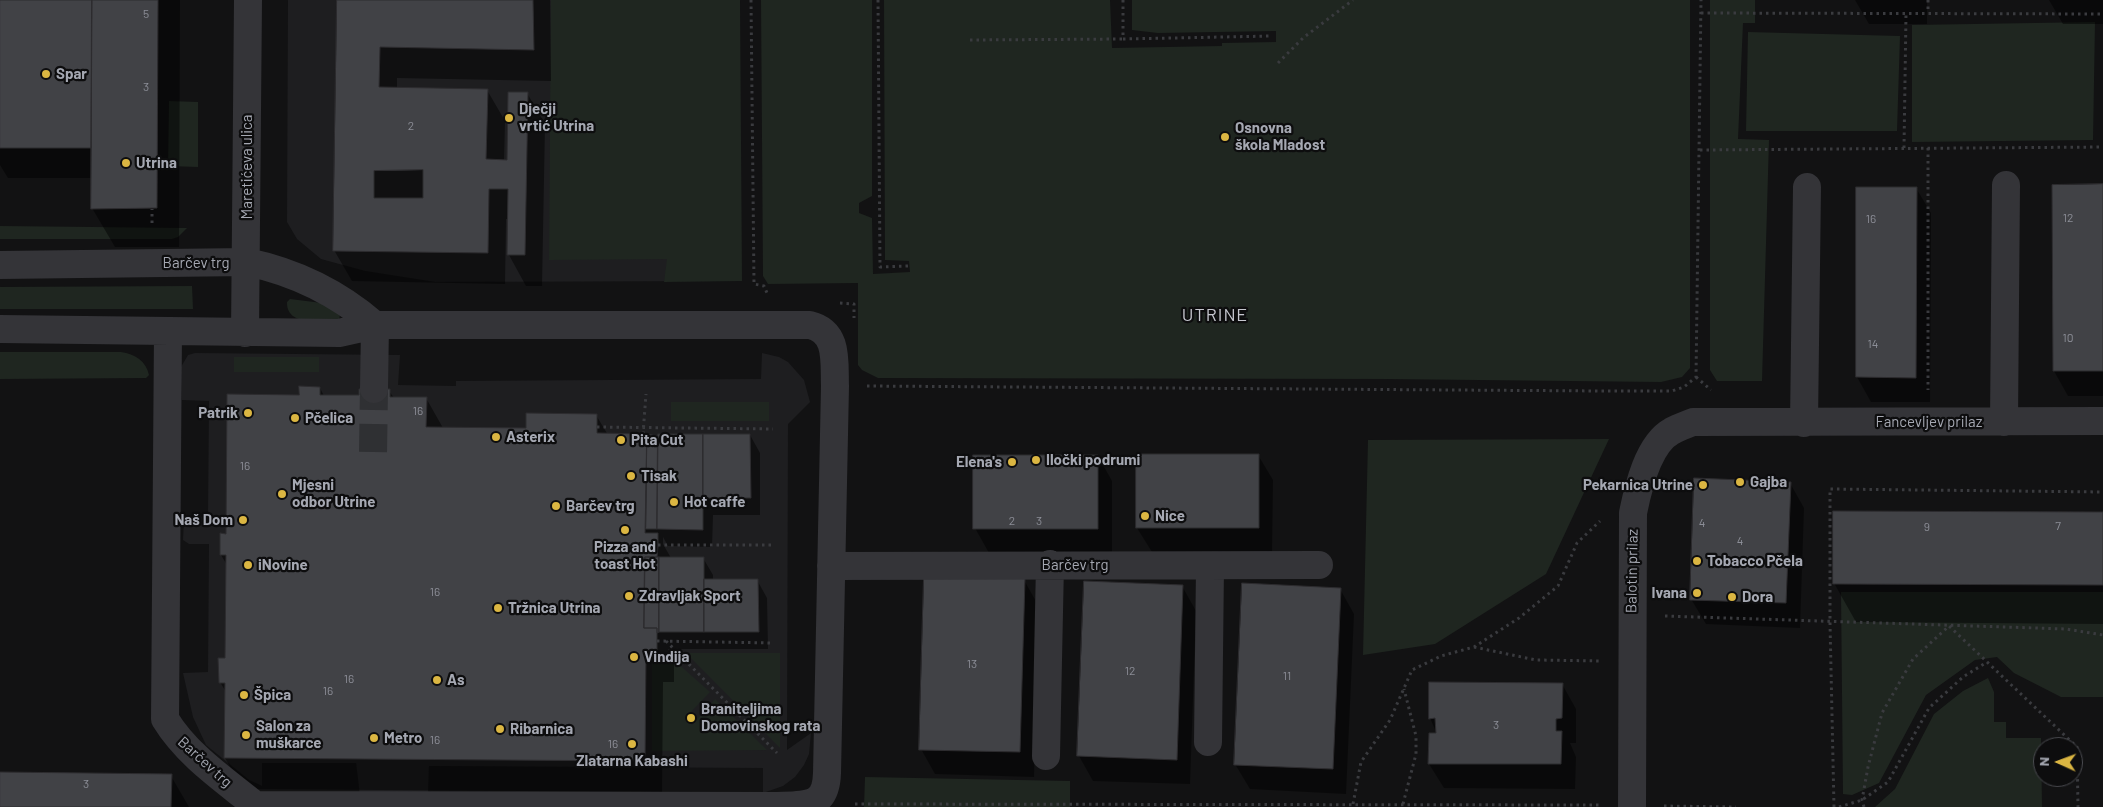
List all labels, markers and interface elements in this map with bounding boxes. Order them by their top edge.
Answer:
house number: 5 [143,7,149,21]
place label: Spar [56,65,87,83]
marker: Spar [40,68,52,80]
house number: 3 [143,80,149,94]
place label: Dječji vrtić Utrina [519,100,594,135]
marker: Dječji vrtić Utrina [503,112,515,124]
street label: Maretićeva ulica [238,115,256,219]
house number: 2 [408,119,414,133]
place label: Osnovna škola Mladost [1235,119,1325,154]
marker: Osnovna škola Mladost [1219,131,1231,143]
place label: Utrina [136,154,177,172]
marker: Utrina [120,157,132,169]
house number: 12 [2063,211,2073,225]
house number: 16 [1866,212,1876,226]
street label: Barčev trg [163,254,229,272]
district label: UTRINE [1181,304,1249,326]
house number: 10 [2063,331,2073,345]
house number: 14 [1868,337,1878,351]
place label: Patrik [198,404,238,422]
house number: 16 [413,404,423,418]
marker: Patrik [242,407,254,419]
place label: Pčelica [305,409,353,427]
marker: Pčelica [289,412,301,424]
street label: Fancevljev prilaz [1876,413,1982,431]
place label: Asterix [506,428,555,446]
marker: Asterix [490,431,502,443]
place label: Pita Cut [631,431,683,449]
marker: Pita Cut [615,434,627,446]
place label: Iločki podrumi [1046,451,1140,469]
place label: Elena's [956,453,1002,471]
marker: Iločki podrumi [1030,454,1042,466]
marker: Elena's [1006,456,1018,468]
house number: 16 [240,459,250,473]
place label: Tisak [641,467,677,485]
marker: Tisak [625,470,637,482]
place label: Gajba [1750,473,1787,491]
place label: Mjesni odbor Utrine [292,476,375,511]
place label: Pekarnica Utrine [1583,476,1693,494]
marker: Gajba [1734,476,1746,488]
marker: Pekarnica Utrine [1697,479,1709,491]
marker: Mjesni odbor Utrine [276,488,288,500]
place label: Hot caffe [684,493,745,511]
marker: Hot caffe [668,496,680,508]
place label: Barčev trg [566,497,635,515]
marker: Barčev trg [550,500,562,512]
place label: Nice [1155,507,1185,525]
marker: Nice [1139,510,1151,522]
place label: Naš Dom [174,511,233,529]
marker: Naš Dom [237,514,249,526]
house number: 2 [1009,514,1015,528]
house number: 3 [1036,514,1042,528]
house number: 4 [1699,516,1705,530]
house number: 7 [2055,519,2061,533]
house number: 9 [1924,520,1930,534]
marker: Pizza and toast Hot [619,524,631,536]
street label: Balotin prilaz [1622,529,1642,613]
house number: 4 [1737,534,1743,548]
place label: Pizza and toast Hot [594,538,656,573]
place label: Tobacco Pčela [1707,552,1803,570]
marker: Tobacco Pčela [1691,555,1703,567]
place label: iNovine [258,556,308,574]
street label: Barčev trg [1042,556,1108,574]
marker: iNovine [242,559,254,571]
place label: Ivana [1652,584,1687,602]
house number: 16 [430,585,440,599]
place label: Zdravljak Sport [639,587,741,605]
marker: Ivana [1691,587,1703,599]
place label: Dora [1742,588,1773,606]
marker: Zdravljak Sport [623,590,635,602]
marker: Dora [1726,591,1738,603]
place label: Tržnica Utrina [508,599,601,617]
marker: Tržnica Utrina [492,602,504,614]
place label: Vindija [644,648,689,666]
marker: Vindija [628,651,640,663]
house number: 13 [967,657,977,671]
house number: 12 [1125,664,1135,678]
house number: 11 [1283,669,1291,683]
place label: As [447,671,465,689]
house number: 16 [344,672,354,686]
marker: As [431,674,443,686]
house number: 16 [323,684,333,698]
place label: Špica [254,686,291,704]
marker: Špica [238,689,250,701]
place label: Braniteljima Domovinskog rata [701,700,820,735]
marker: Braniteljima Domovinskog rata [685,712,697,724]
place label: Salon za muškarce [256,717,322,752]
house number: 3 [1493,718,1499,732]
place label: Ribarnica [510,720,573,738]
marker: Ribarnica [494,723,506,735]
marker: Salon za muškarce [240,729,252,741]
place label: Metro [384,729,422,747]
marker: Metro [368,732,380,744]
street label: Barčev trg [174,733,236,791]
house number: 16 [430,733,440,747]
house number: 16 [608,737,618,751]
north arrow [2033,737,2083,787]
marker: Zlatarna Kabashi [626,738,638,750]
place label: Zlatarna Kabashi [576,752,688,770]
text: N [2035,757,2052,766]
house number: 3 [83,777,89,791]

